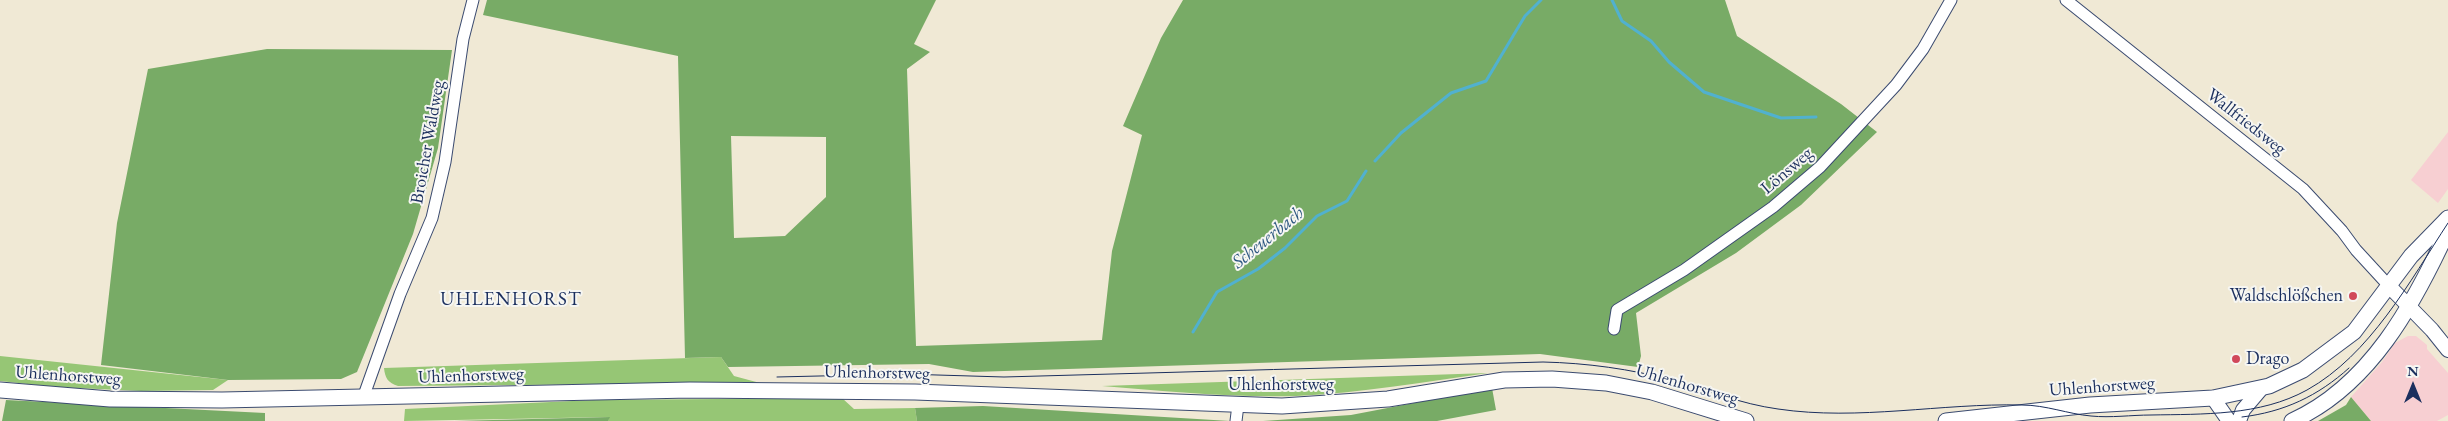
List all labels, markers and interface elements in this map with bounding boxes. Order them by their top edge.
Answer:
street label: Broicher Waldweg [406,78,450,206]
street label: Wallfriedsweg [2202,84,2290,160]
street label: Lönsweg [1757,143,1817,199]
water label: Scheuerbach [1227,202,1309,274]
place label: Waldschlößchen [2230,285,2343,307]
district label: UHLENHORST [439,289,583,311]
marker: Waldschlößchen [2347,290,2359,302]
place label: Drago [2246,348,2290,370]
marker: Drago [2230,353,2242,365]
street label: Uhlenhorstweg [1633,360,1741,410]
street label: Uhlenhorstweg [824,361,930,385]
north arrow [2388,361,2438,411]
street label: Uhlenhorstweg [14,362,122,390]
text: N [2407,362,2419,380]
street label: Uhlenhorstweg [418,363,524,389]
street label: Uhlenhorstweg [2048,373,2156,401]
street label: Uhlenhorstweg [1228,374,1334,396]

